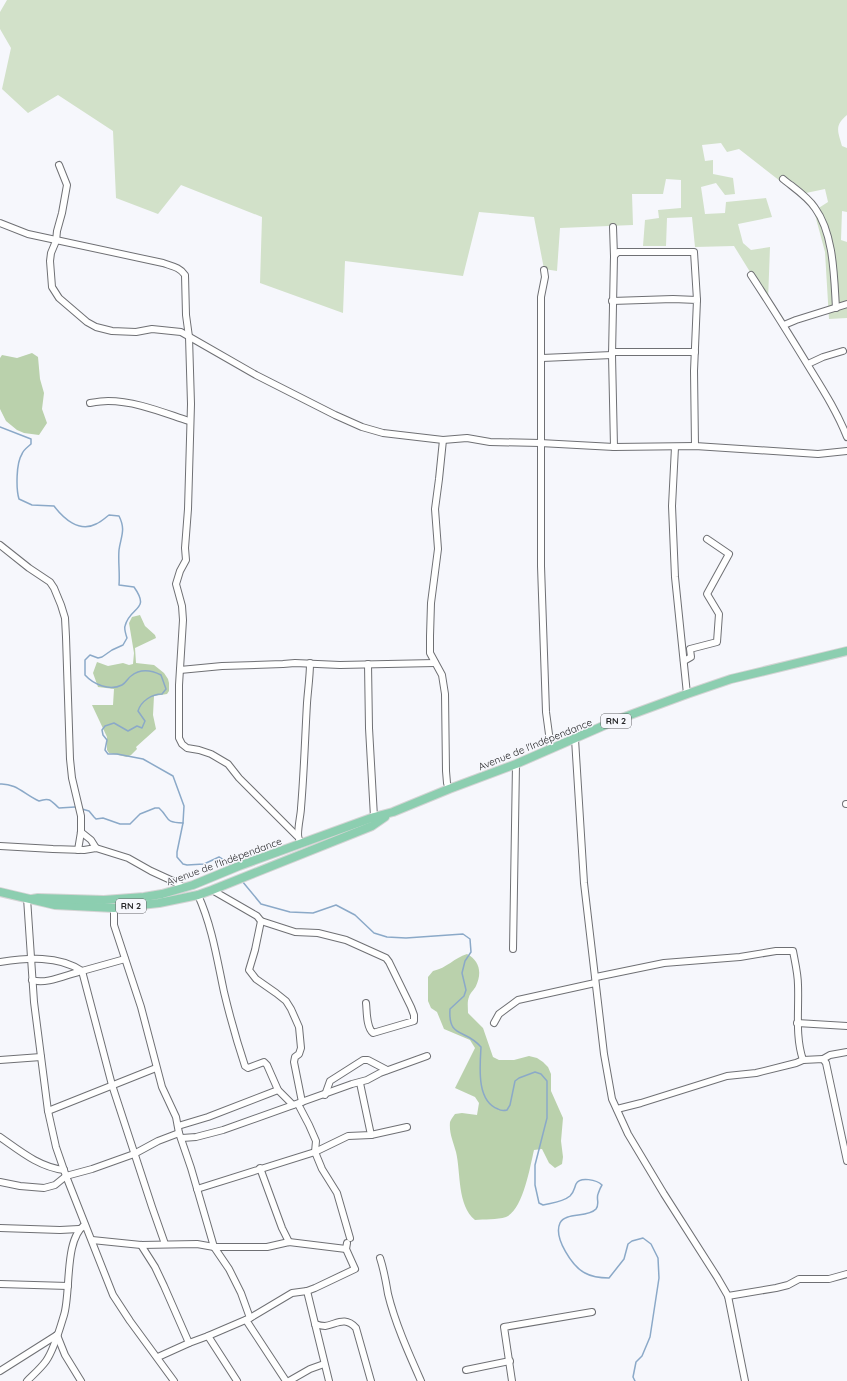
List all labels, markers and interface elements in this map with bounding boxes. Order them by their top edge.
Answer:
road number: RN 2 [601,714,631,728]
street label: Avenue de l'Indépendance [476,715,594,773]
street label: Avenue de l'Indépendance [165,834,284,888]
road number: RN 2 [116,899,146,913]

